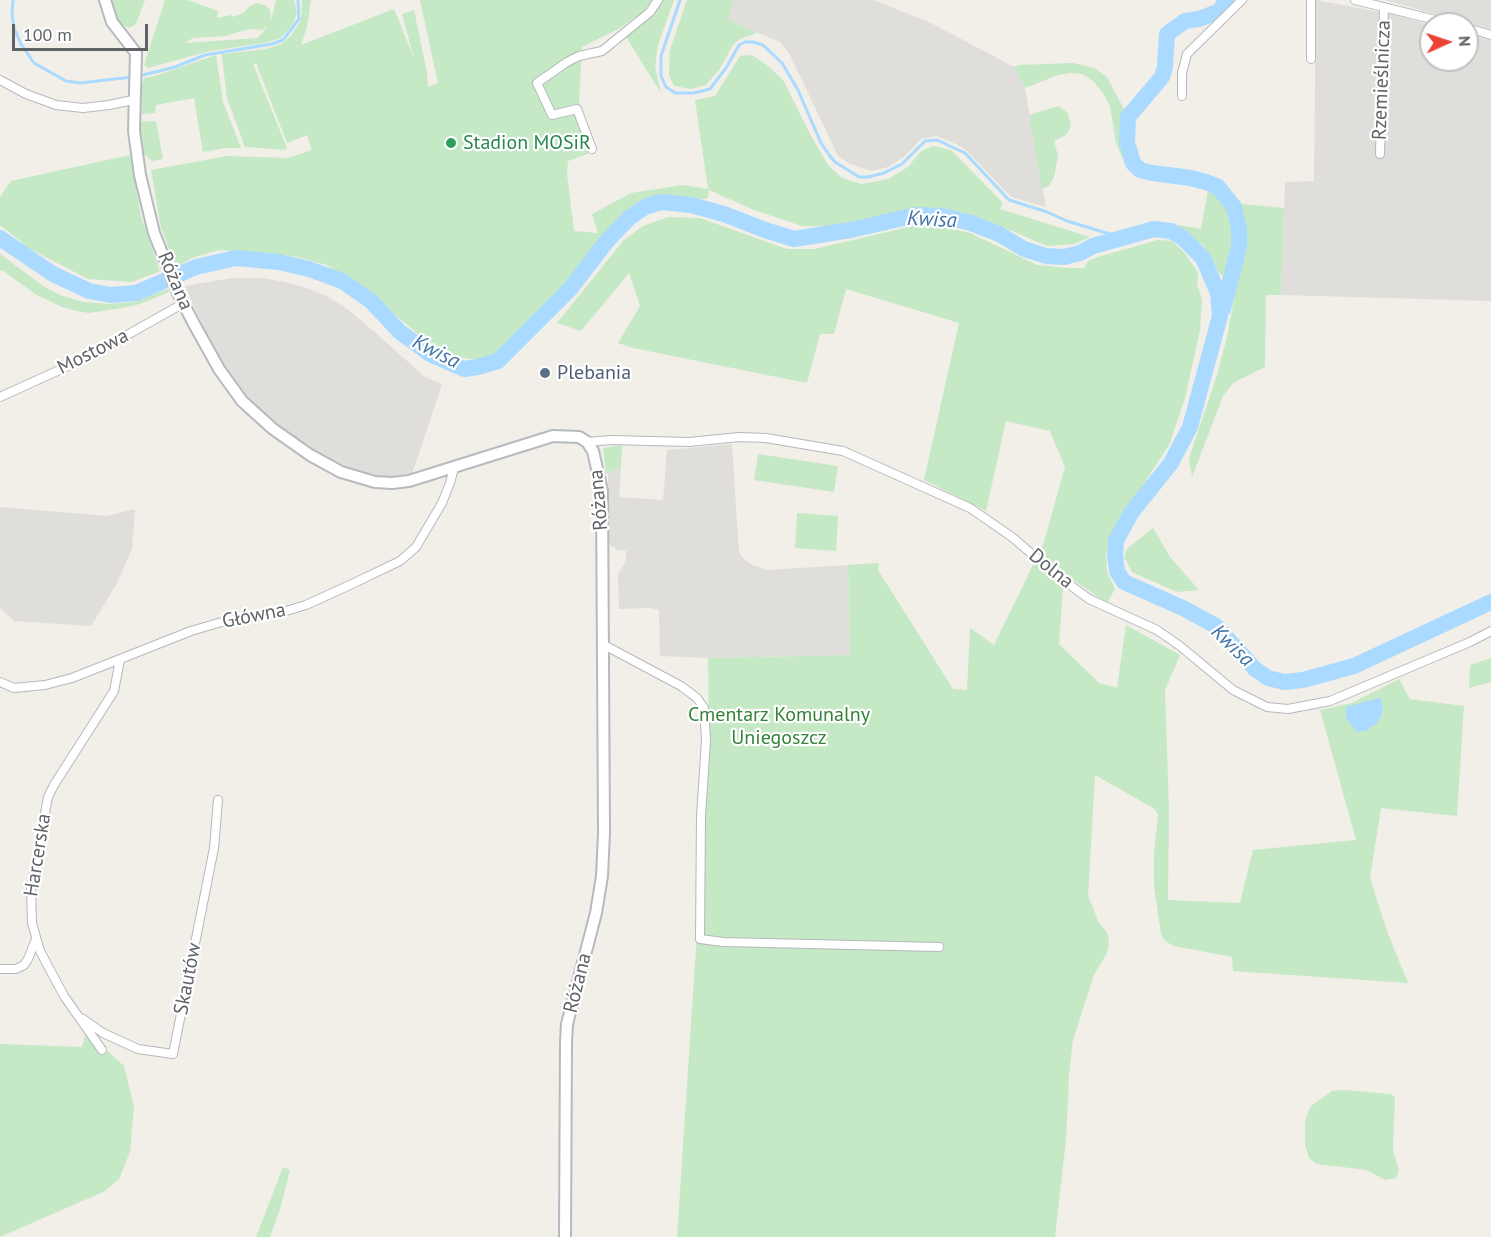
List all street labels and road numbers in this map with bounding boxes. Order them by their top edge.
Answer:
street label: Rzemieślnicza [1368,20,1396,140]
street label: Różana [152,248,198,314]
street label: Mostowa [53,324,133,380]
street label: Różana [584,469,614,531]
street label: Dolna [1024,544,1078,594]
street label: Główna [220,598,288,634]
street label: Harcerska [20,812,56,898]
street label: Skautów [169,941,207,1017]
street label: Różana [559,950,597,1016]

